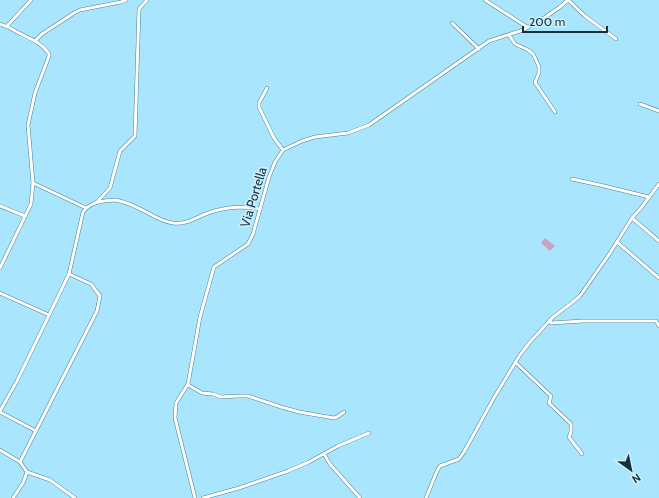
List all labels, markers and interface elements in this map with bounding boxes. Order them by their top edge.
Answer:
scale bar [523,8,607,34]
text: 200 m [529,14,565,29]
street label: Via Portella [236,164,270,229]
north arrow [611,450,651,490]
text: N [629,470,644,486]

